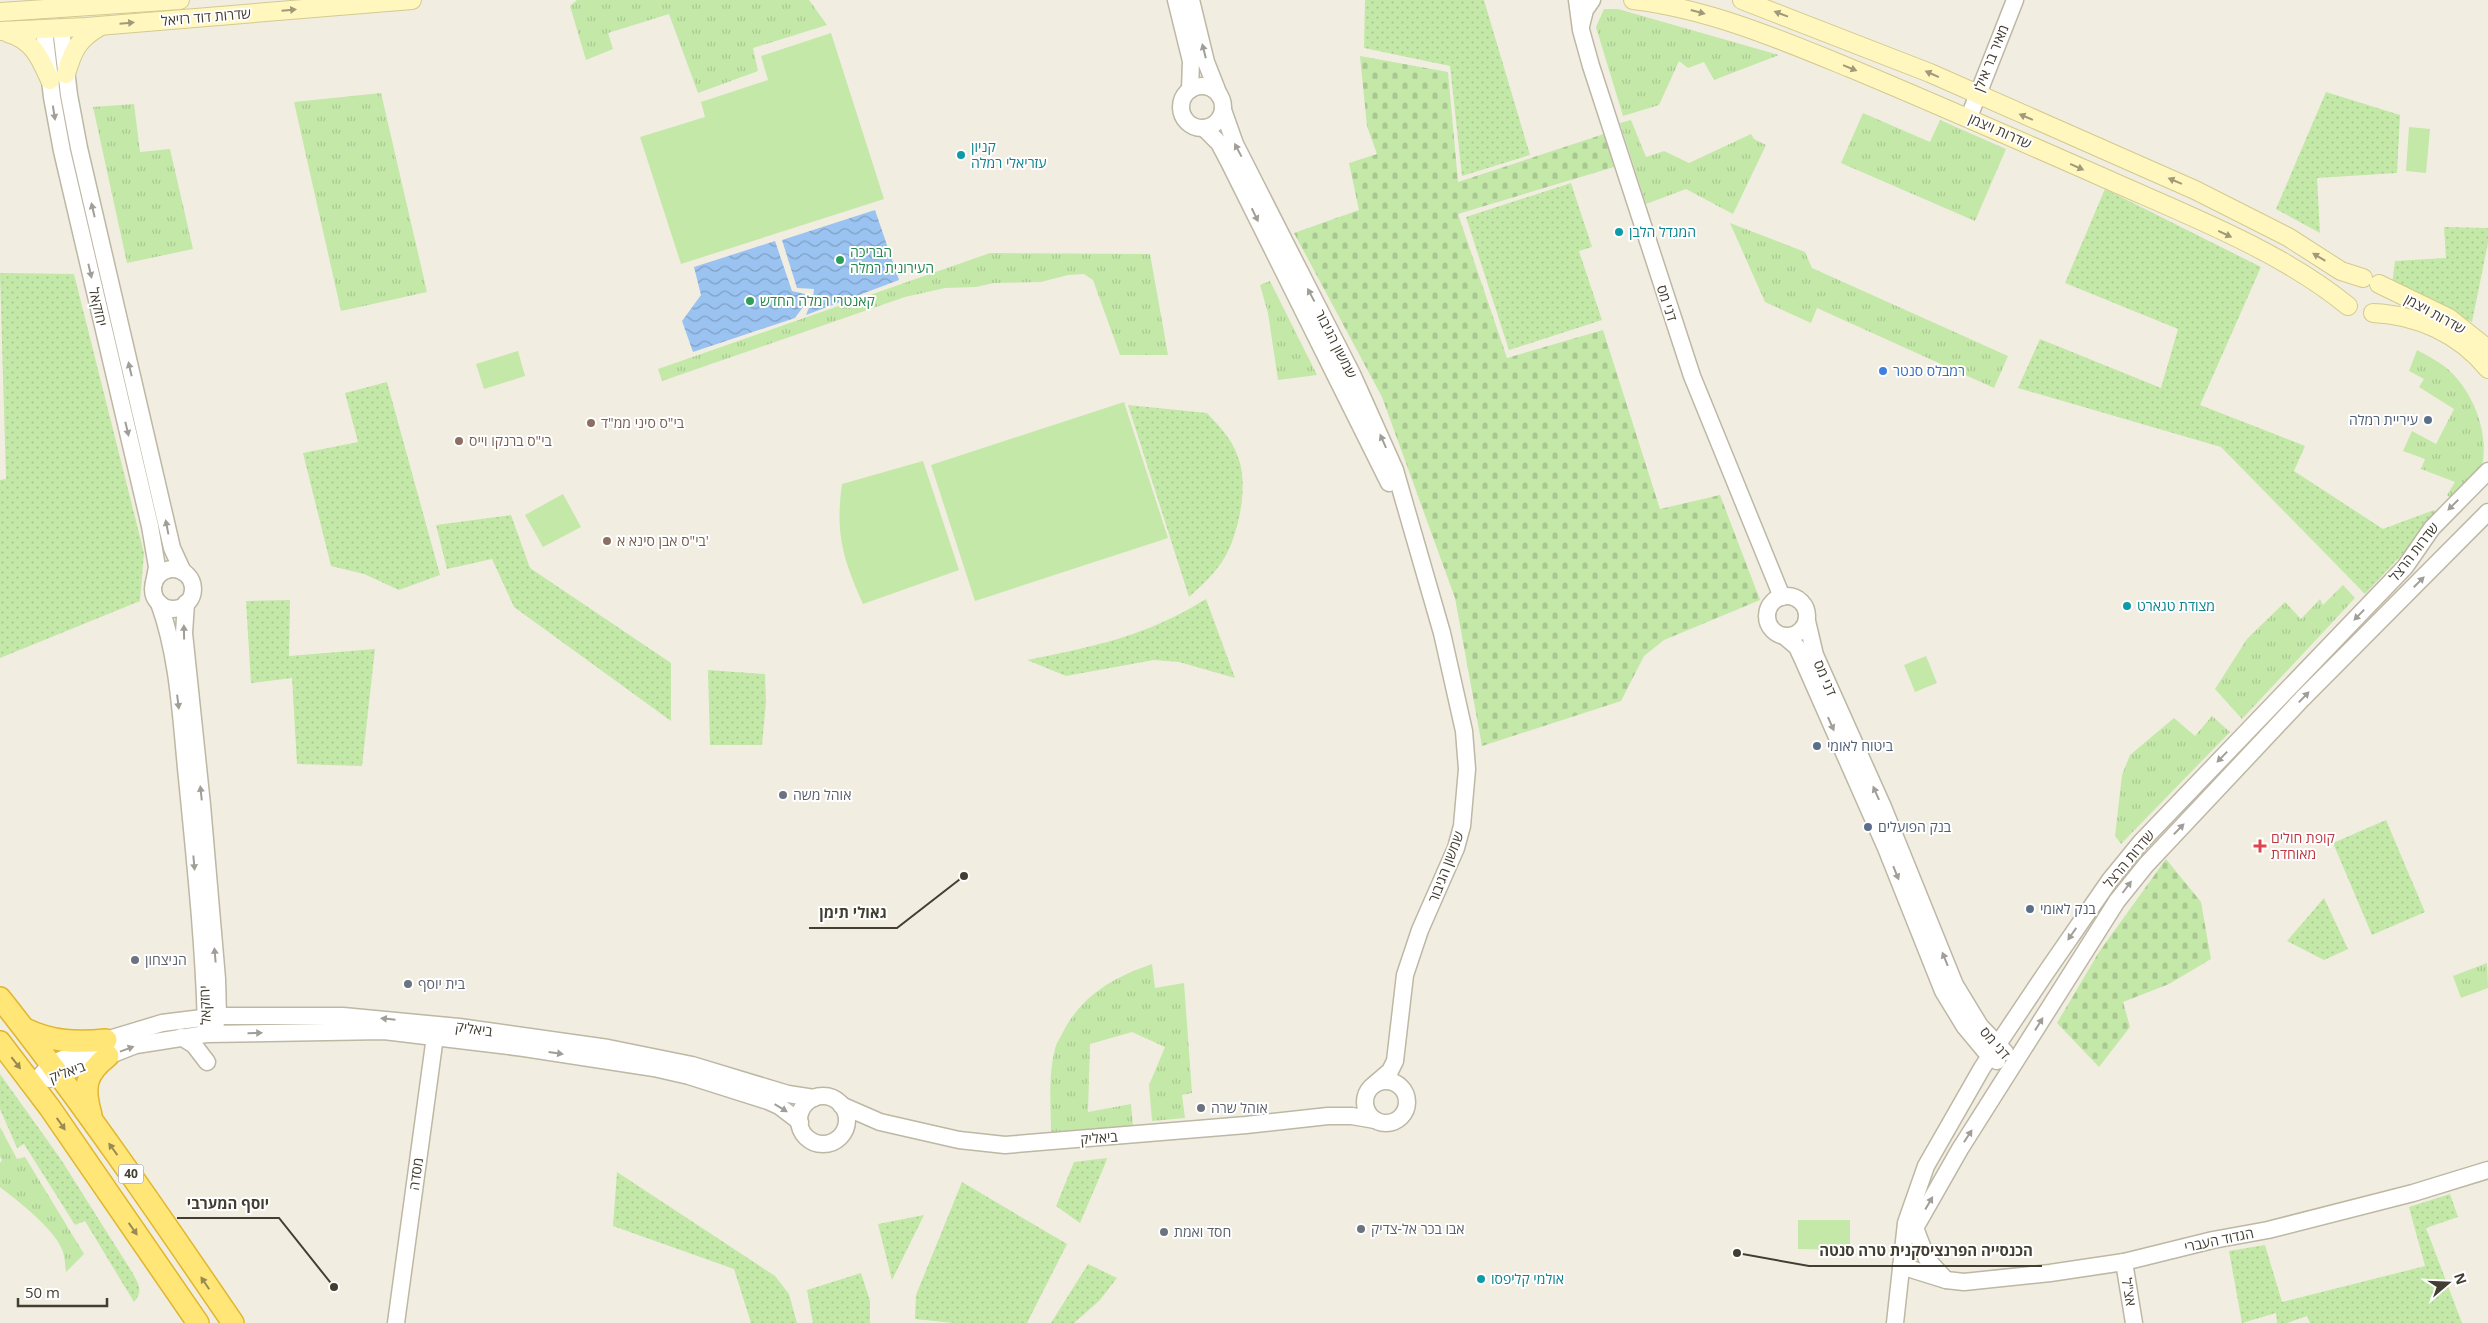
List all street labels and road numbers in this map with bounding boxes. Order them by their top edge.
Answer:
street label: שדרות דוד רזיאל [160,3,252,30]
street label: מאיר בר אילן [1968,21,2013,94]
street label: שדרות ויצמן [1966,108,2035,153]
street label: דני מס [1653,282,1682,323]
street label: יחזקאל [85,286,112,328]
street label: שדרות ויצמן [2401,289,2469,338]
street label: שמשון הגיבור [1311,306,1362,382]
street label: שדרות הרצל [2384,518,2443,585]
street label: דני מס [1809,657,1841,699]
street label: שדרות הרצל [2099,826,2159,892]
street label: שמשון הגיבור [1423,828,1468,905]
street label: יחזקאל [194,985,215,1025]
street label: ביאליק [454,1016,495,1041]
street label: דני מס [1976,1022,2015,1063]
street label: ביאליק [46,1056,88,1087]
street label: ביאליק [1079,1126,1119,1149]
street label: מסדה [404,1156,427,1192]
road number: 40 [118,1164,144,1184]
street label: הגדוד העברי [2182,1223,2255,1256]
street label: אצ"ל [2118,1276,2141,1308]

